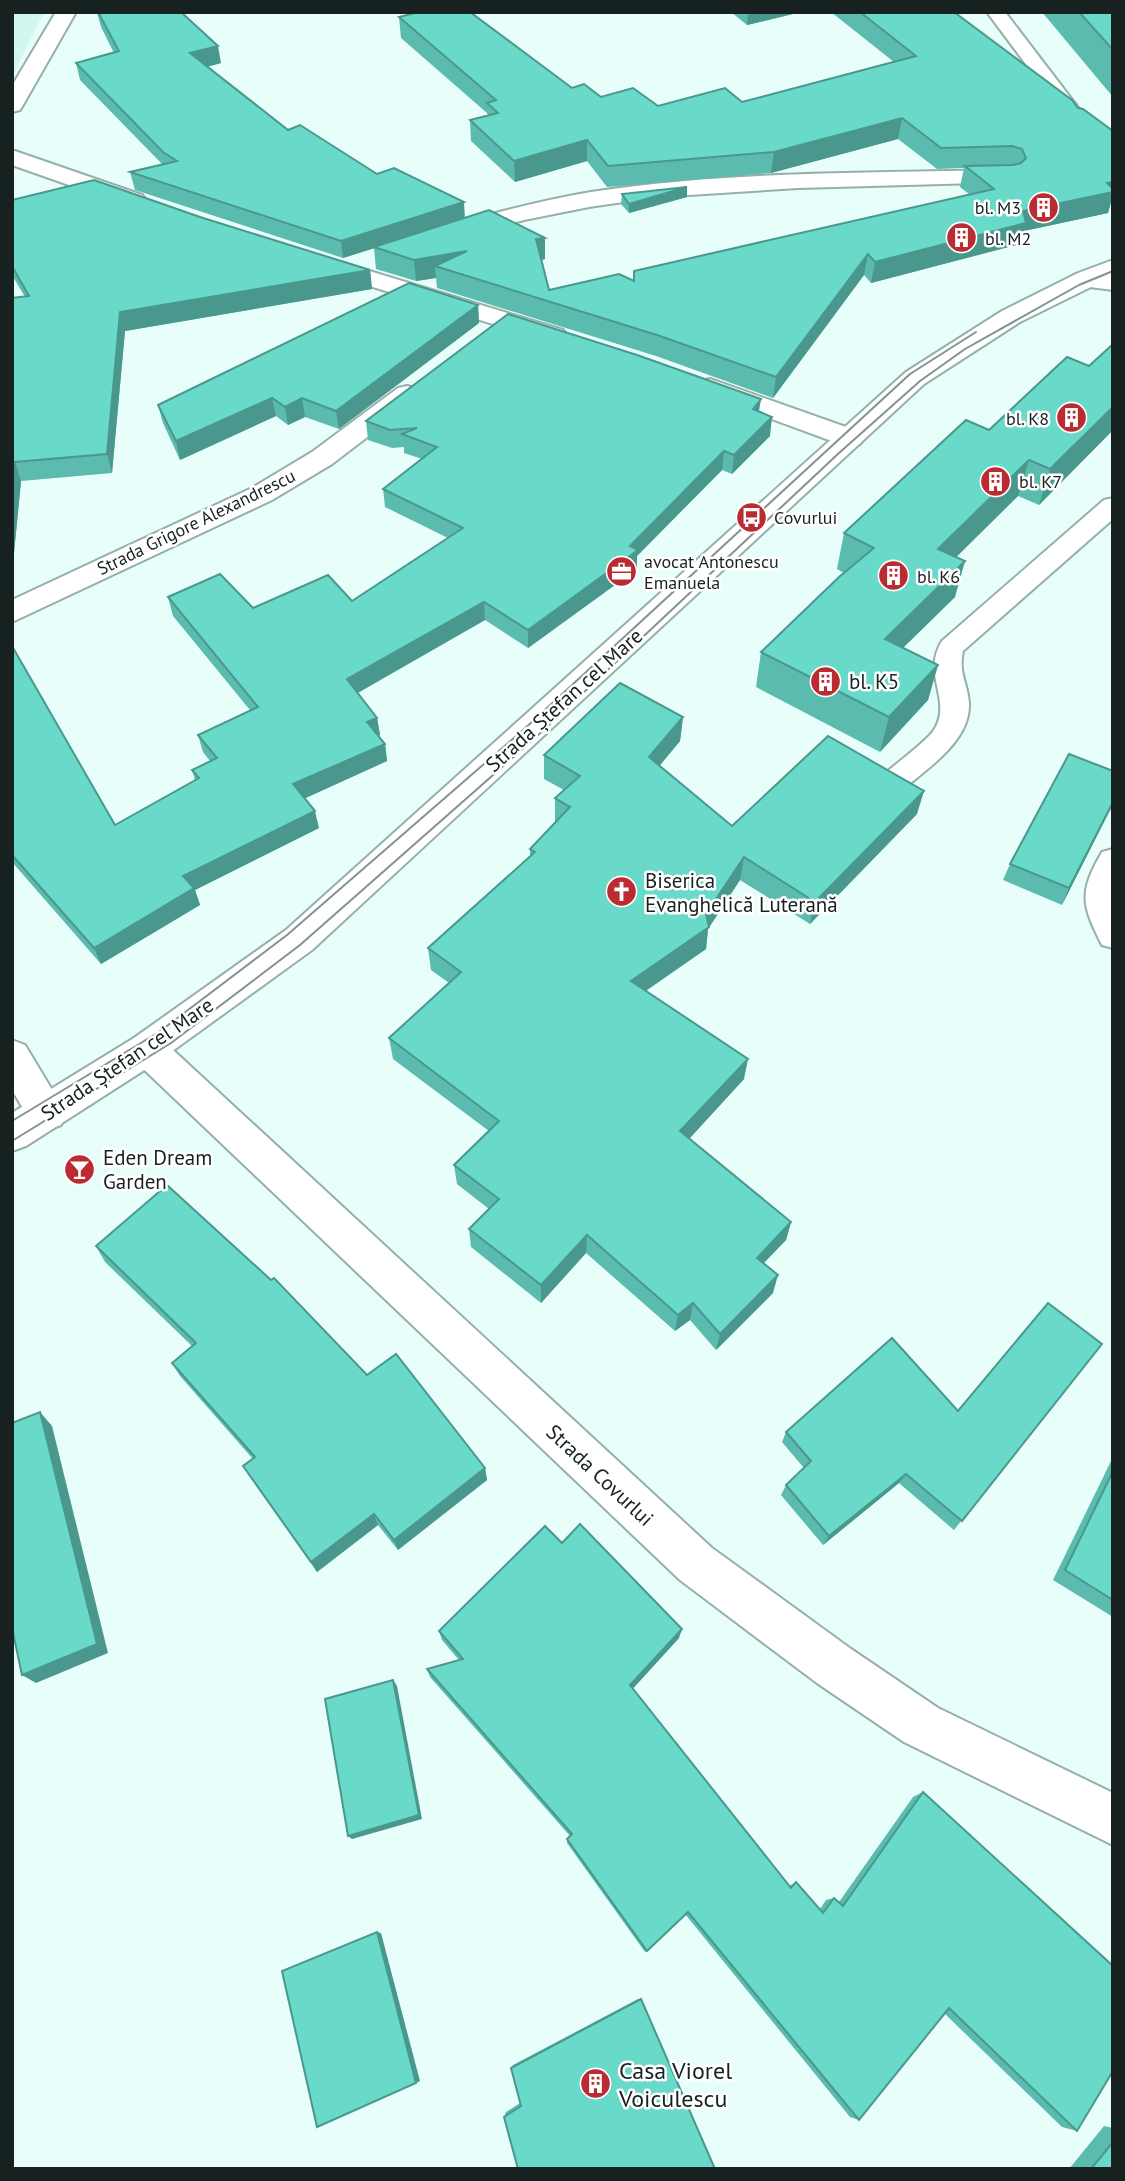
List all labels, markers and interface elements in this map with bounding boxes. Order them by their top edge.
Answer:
building icon: bl. M3 [1027,190,1061,224]
place label: bl. M3 [975,196,1021,219]
building icon: bl. M2 [945,221,979,255]
place label: bl. M2 [985,227,1031,250]
building icon: bl. K8 [1055,401,1089,435]
place label: bl. K8 [1006,407,1049,430]
street label: Strada Grigore Alexandrescu [93,464,299,580]
building icon: bl. K7 [979,464,1013,498]
place label: bl. K7 [1019,470,1062,493]
bus stop icon: Covurlui [734,500,768,534]
place label: Covurlui [774,506,837,529]
place label: avocat Antonescu Emanuela [644,550,779,594]
office icon: avocat Antonescu Emanuela [604,554,638,588]
building icon: bl. K6 [877,559,911,593]
place label: bl. K6 [917,565,960,588]
street label: Strada Ștefan cel Mare [480,622,648,778]
building icon: bl. K5 [809,664,843,698]
place label: bl. K5 [849,668,899,695]
place label: Biserica Evanghelică Luterană [645,867,838,918]
church icon: Biserica Evanghelică Luterană [605,875,639,909]
street label: Strada Ștefan cel Mare [36,991,218,1127]
place label: Eden Dream Garden [103,1144,212,1195]
bar icon: Eden Dream Garden [63,1152,97,1186]
street label: Strada Covurlui [541,1418,659,1532]
place label: Casa Viorel Voiculescu [618,2055,732,2114]
building icon: Casa Viorel Voiculescu [579,2067,613,2101]

